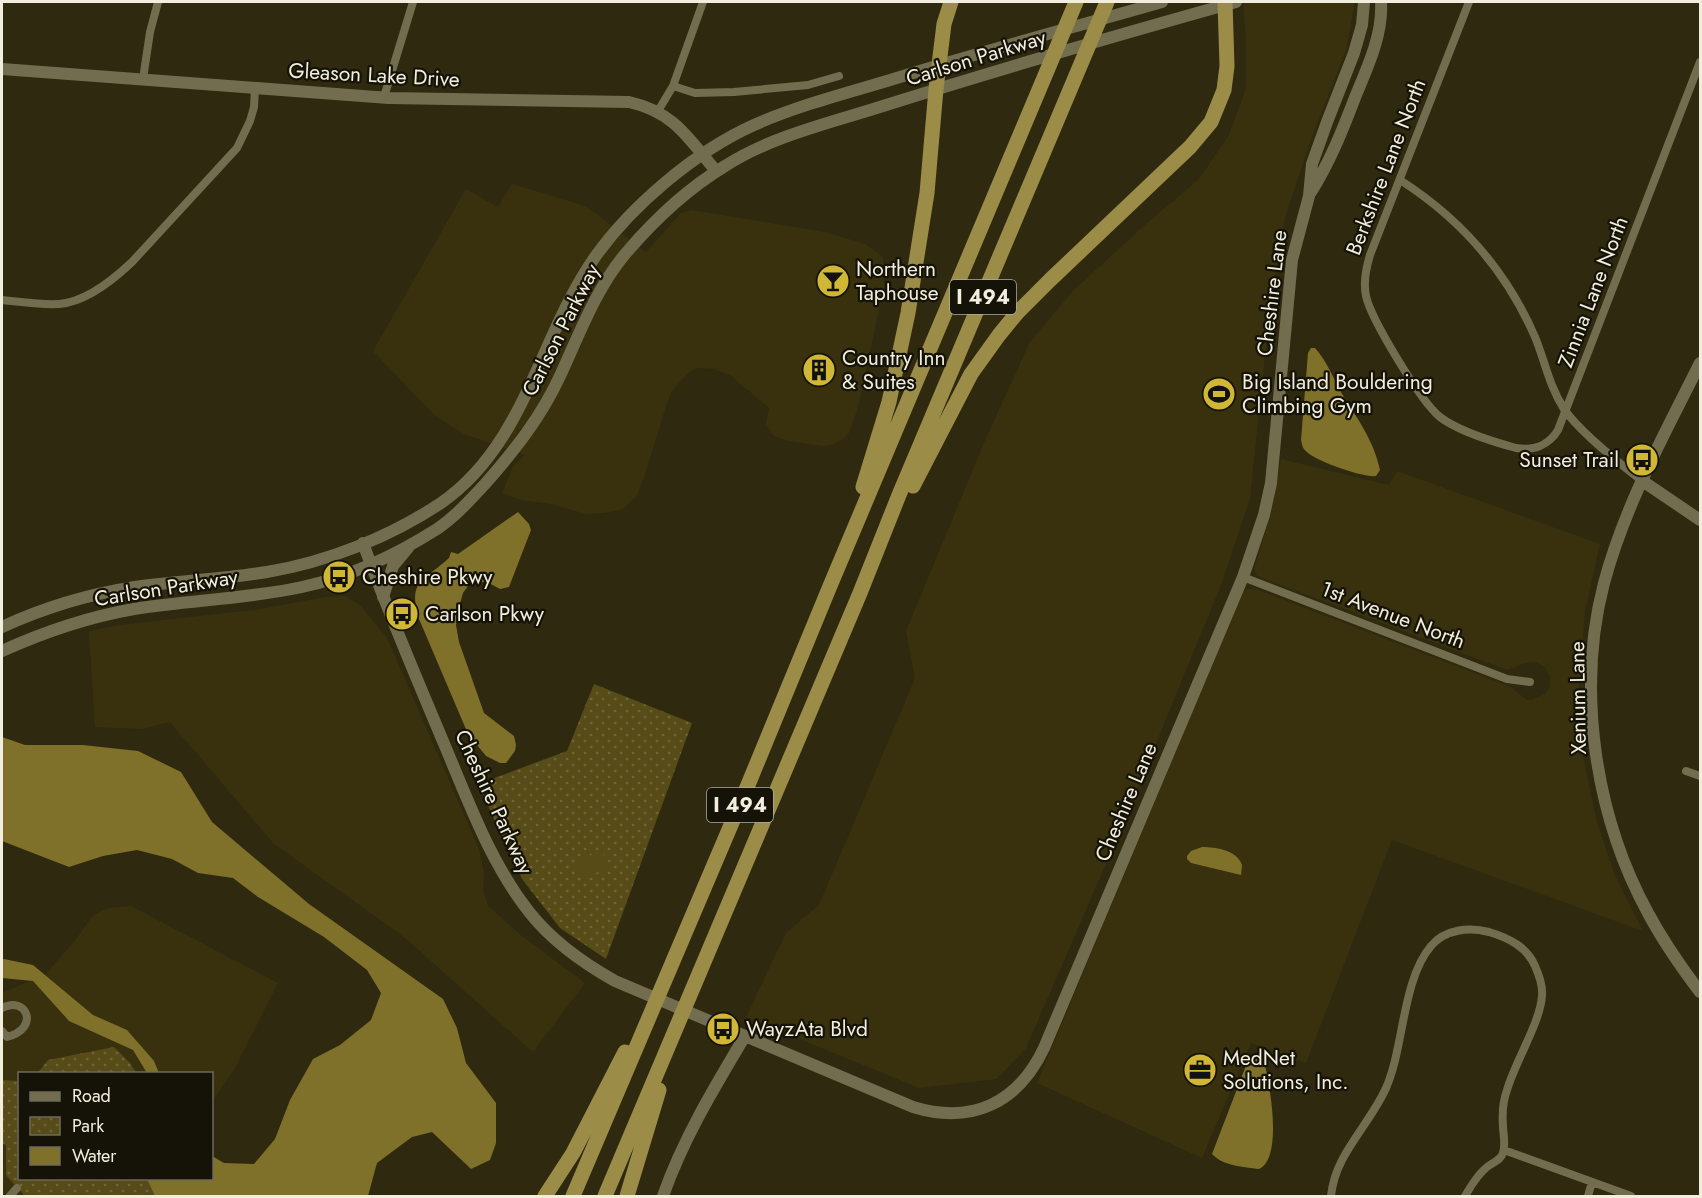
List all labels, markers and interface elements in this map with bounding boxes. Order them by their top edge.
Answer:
street label: Carlson Parkway [902,22,1050,94]
street label: Gleason Lake Drive [288,56,461,94]
street label: Berkshire Lane North [1339,75,1433,259]
street label: Zinnia Lane North [1550,212,1636,372]
street label: Cheshire Lane [1249,228,1295,358]
place label: Northern Taphouse [856,254,939,308]
street label: Carlson Parkway [515,258,608,401]
bar icon: Northern Taphouse [815,263,851,299]
road number: I 494 [950,280,1016,314]
place label: Country Inn & Suites [842,343,946,397]
building icon: Country Inn & Suites [801,352,837,388]
place label: Big Island Bouldering Climbing Gym [1242,367,1433,421]
sports icon: Big Island Bouldering Climbing Gym [1201,376,1237,412]
bus stop icon: Sunset Trail [1624,442,1660,478]
place label: Sunset Trail [1519,445,1619,475]
bus stop icon: Cheshire Pkwy [321,559,357,595]
street label: Carlson Parkway [92,562,241,614]
place label: Cheshire Pkwy [362,562,493,592]
street label: 1st Avenue North [1317,574,1469,656]
bus stop icon: Carlson Pkwy [384,596,420,632]
place label: Carlson Pkwy [425,599,545,629]
street label: Xenium Lane [1562,641,1594,755]
street label: Cheshire Parkway [447,725,541,880]
street label: Cheshire Lane [1087,738,1165,866]
road number: I 494 [707,788,773,822]
bus stop icon: WayzAta Blvd [705,1011,741,1047]
place label: WayzAta Blvd [746,1014,868,1044]
place label: MedNet Solutions, Inc. [1223,1043,1349,1097]
office icon: MedNet Solutions, Inc. [1182,1052,1218,1088]
legend [18,1072,213,1180]
text: Road [72,1083,111,1109]
text: Park [72,1113,104,1139]
text: Water [72,1143,117,1169]

